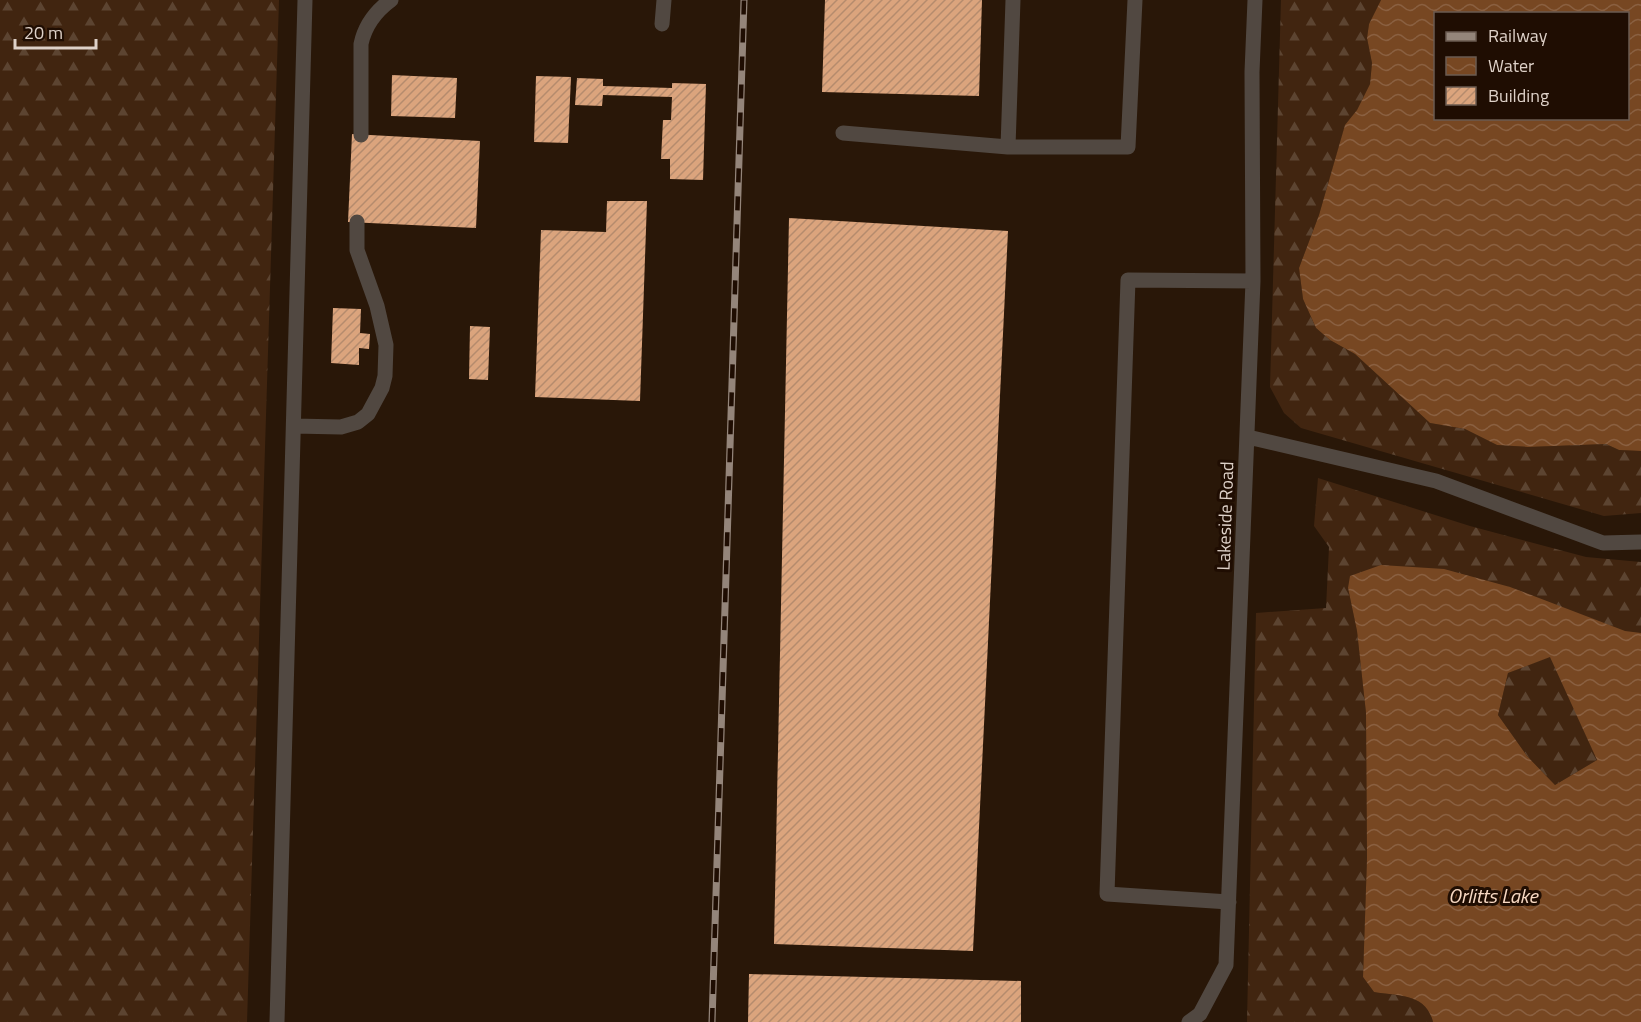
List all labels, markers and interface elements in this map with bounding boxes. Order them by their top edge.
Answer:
scale bar [15,12,96,50]
legend [1434,12,1629,120]
text: 20 m [24,19,63,46]
text: Railway [1488,22,1548,49]
text: Water [1488,52,1534,79]
text: Building [1488,82,1549,109]
street label: Lakeside Road [1210,461,1240,571]
water label: Orlitts Lake [1448,880,1539,911]

